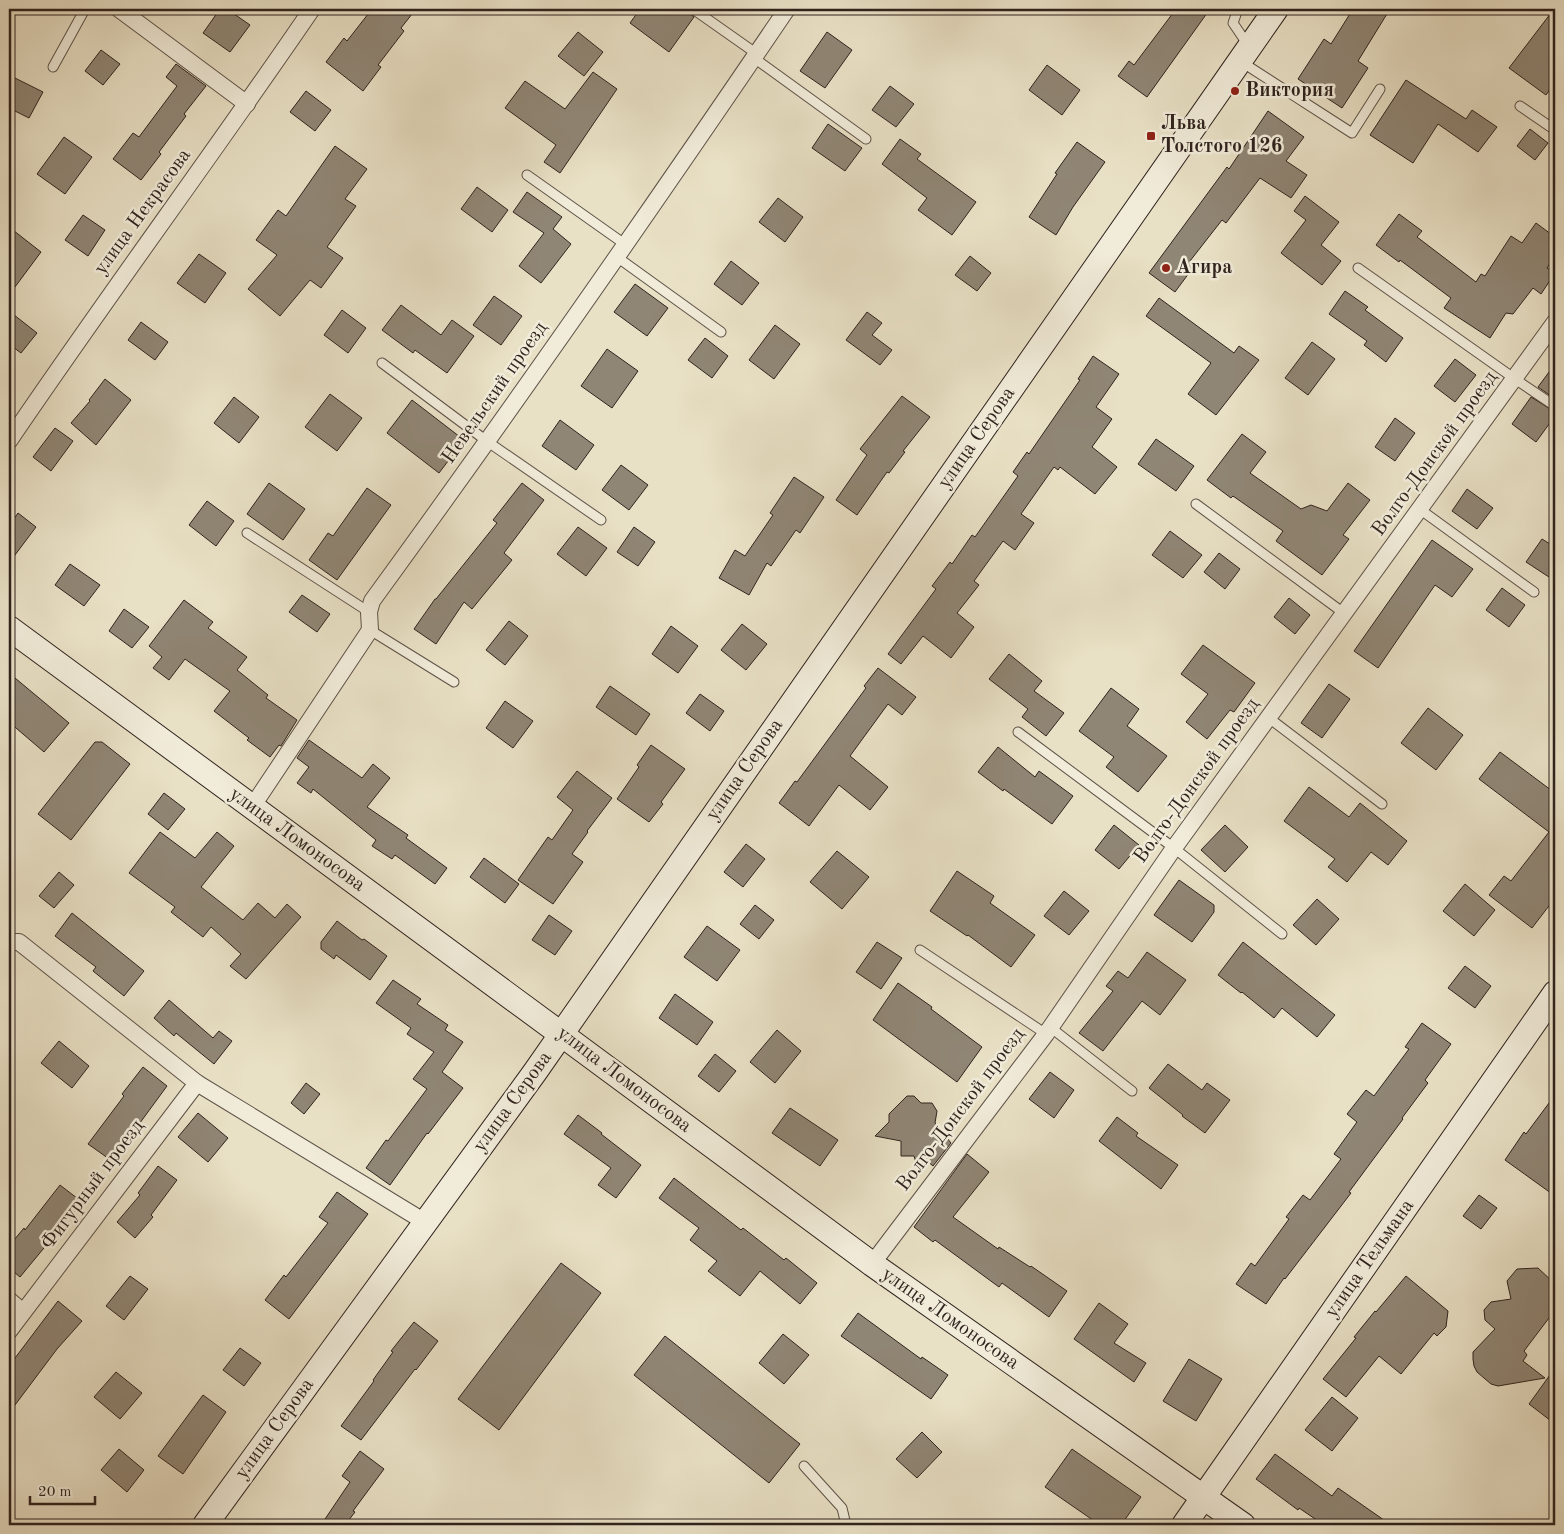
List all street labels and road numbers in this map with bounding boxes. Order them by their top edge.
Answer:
street label: улица Некрасова [91,145,195,279]
street label: Невельский проезд [439,318,551,468]
street label: Волго-Донской проезд [1369,368,1502,540]
street label: улица Серова [935,383,1019,493]
street label: Волго-Донской проезд [1131,695,1264,867]
street label: улица Серова [703,715,787,825]
street label: улица Ломоносова [225,784,369,896]
street label: улица Ломоносова [553,1023,695,1137]
street label: Волго-Донской проезд [893,1025,1029,1195]
street label: улица Серова [470,1048,556,1156]
street label: Фигурный проезд [38,1116,148,1254]
street label: улица Тельмана [1322,1196,1418,1322]
street label: улица Ломоносова [878,1264,1022,1374]
street label: улица Серова [232,1375,318,1483]

